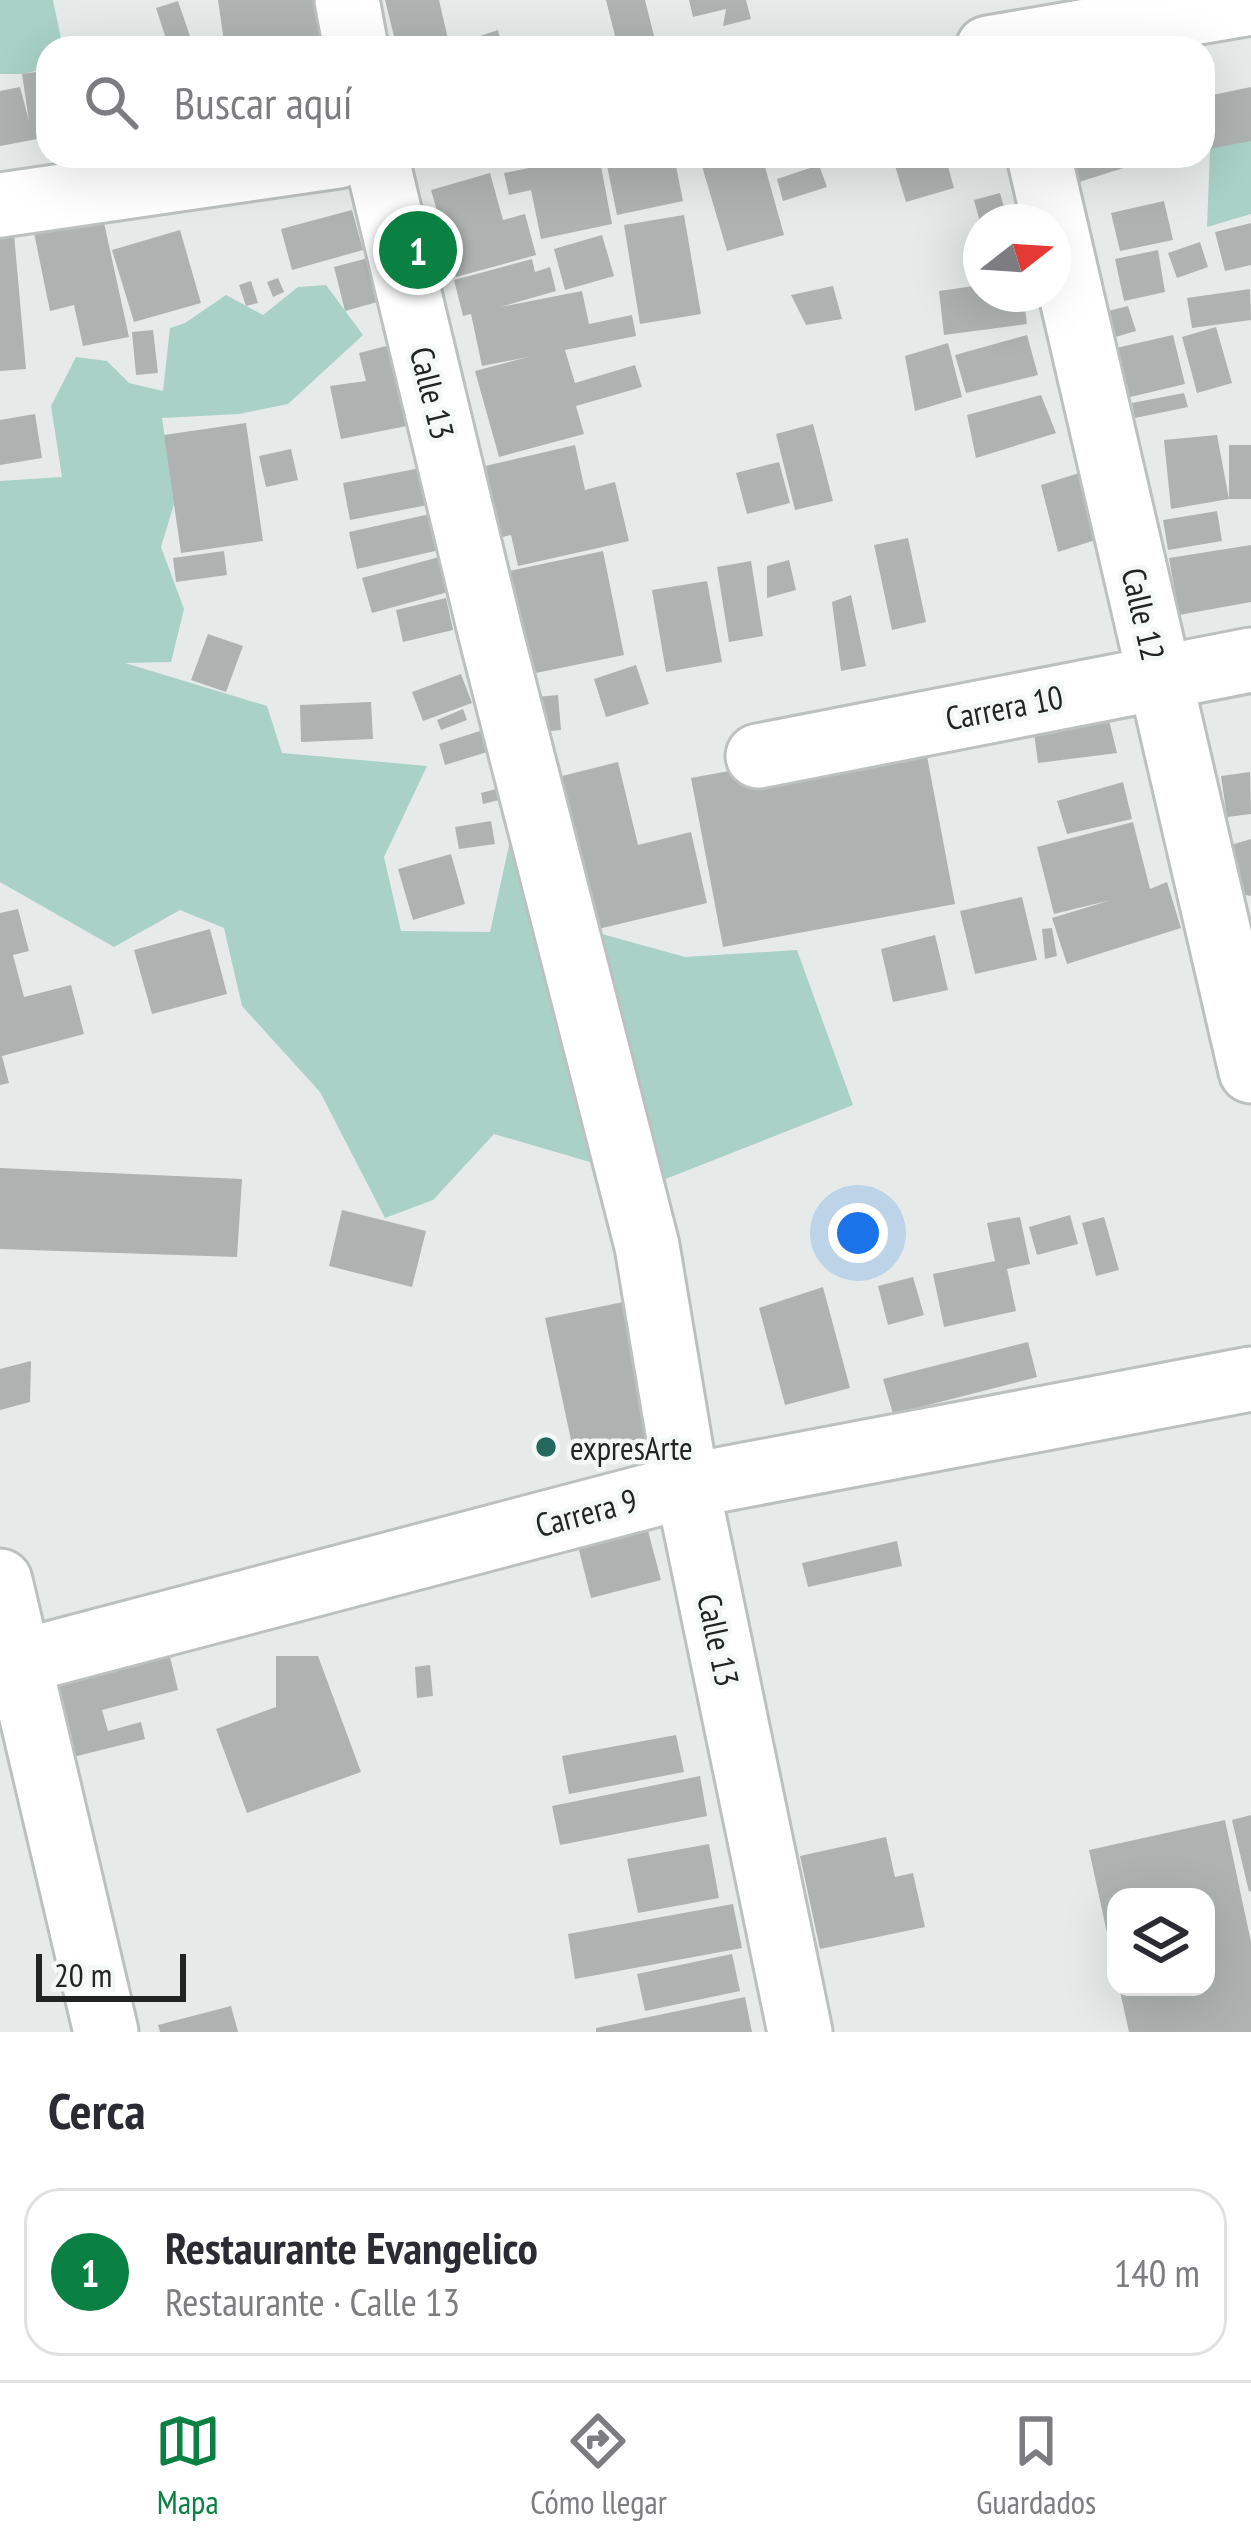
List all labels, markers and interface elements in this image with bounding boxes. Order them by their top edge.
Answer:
search box [36,36,1215,168]
icon: search [78,69,144,135]
text: Buscar aquí [174,73,353,131]
north arrow [963,204,1071,312]
pin: 1 [379,205,457,295]
street label: Calle 13 [401,342,465,444]
street label: Calle 12 [1113,564,1175,664]
street label: Carrera 10 [942,675,1066,739]
your location [828,1203,888,1263]
place label: expresArte [570,1426,693,1469]
marker: expresArte [533,1434,559,1460]
street label: Carrera 9 [530,1478,642,1546]
street label: Calle 13 [688,1590,750,1690]
map controls [1107,1888,1215,1996]
button: layers [1107,1888,1215,1996]
scale bar [36,1948,186,2001]
text: 20 m [54,1953,112,1996]
text: Cerca [48,2077,146,2143]
text: Restaurante Evangelico [165,2218,538,2276]
text: 1 [81,2247,99,2298]
text: 140 m [1114,2247,1200,2298]
text: Restaurante · Calle 13 [165,2276,460,2327]
tab: Mapa [155,2408,221,2523]
tab: Cómo llegar [530,2408,667,2523]
tab: Guardados [976,2408,1096,2523]

